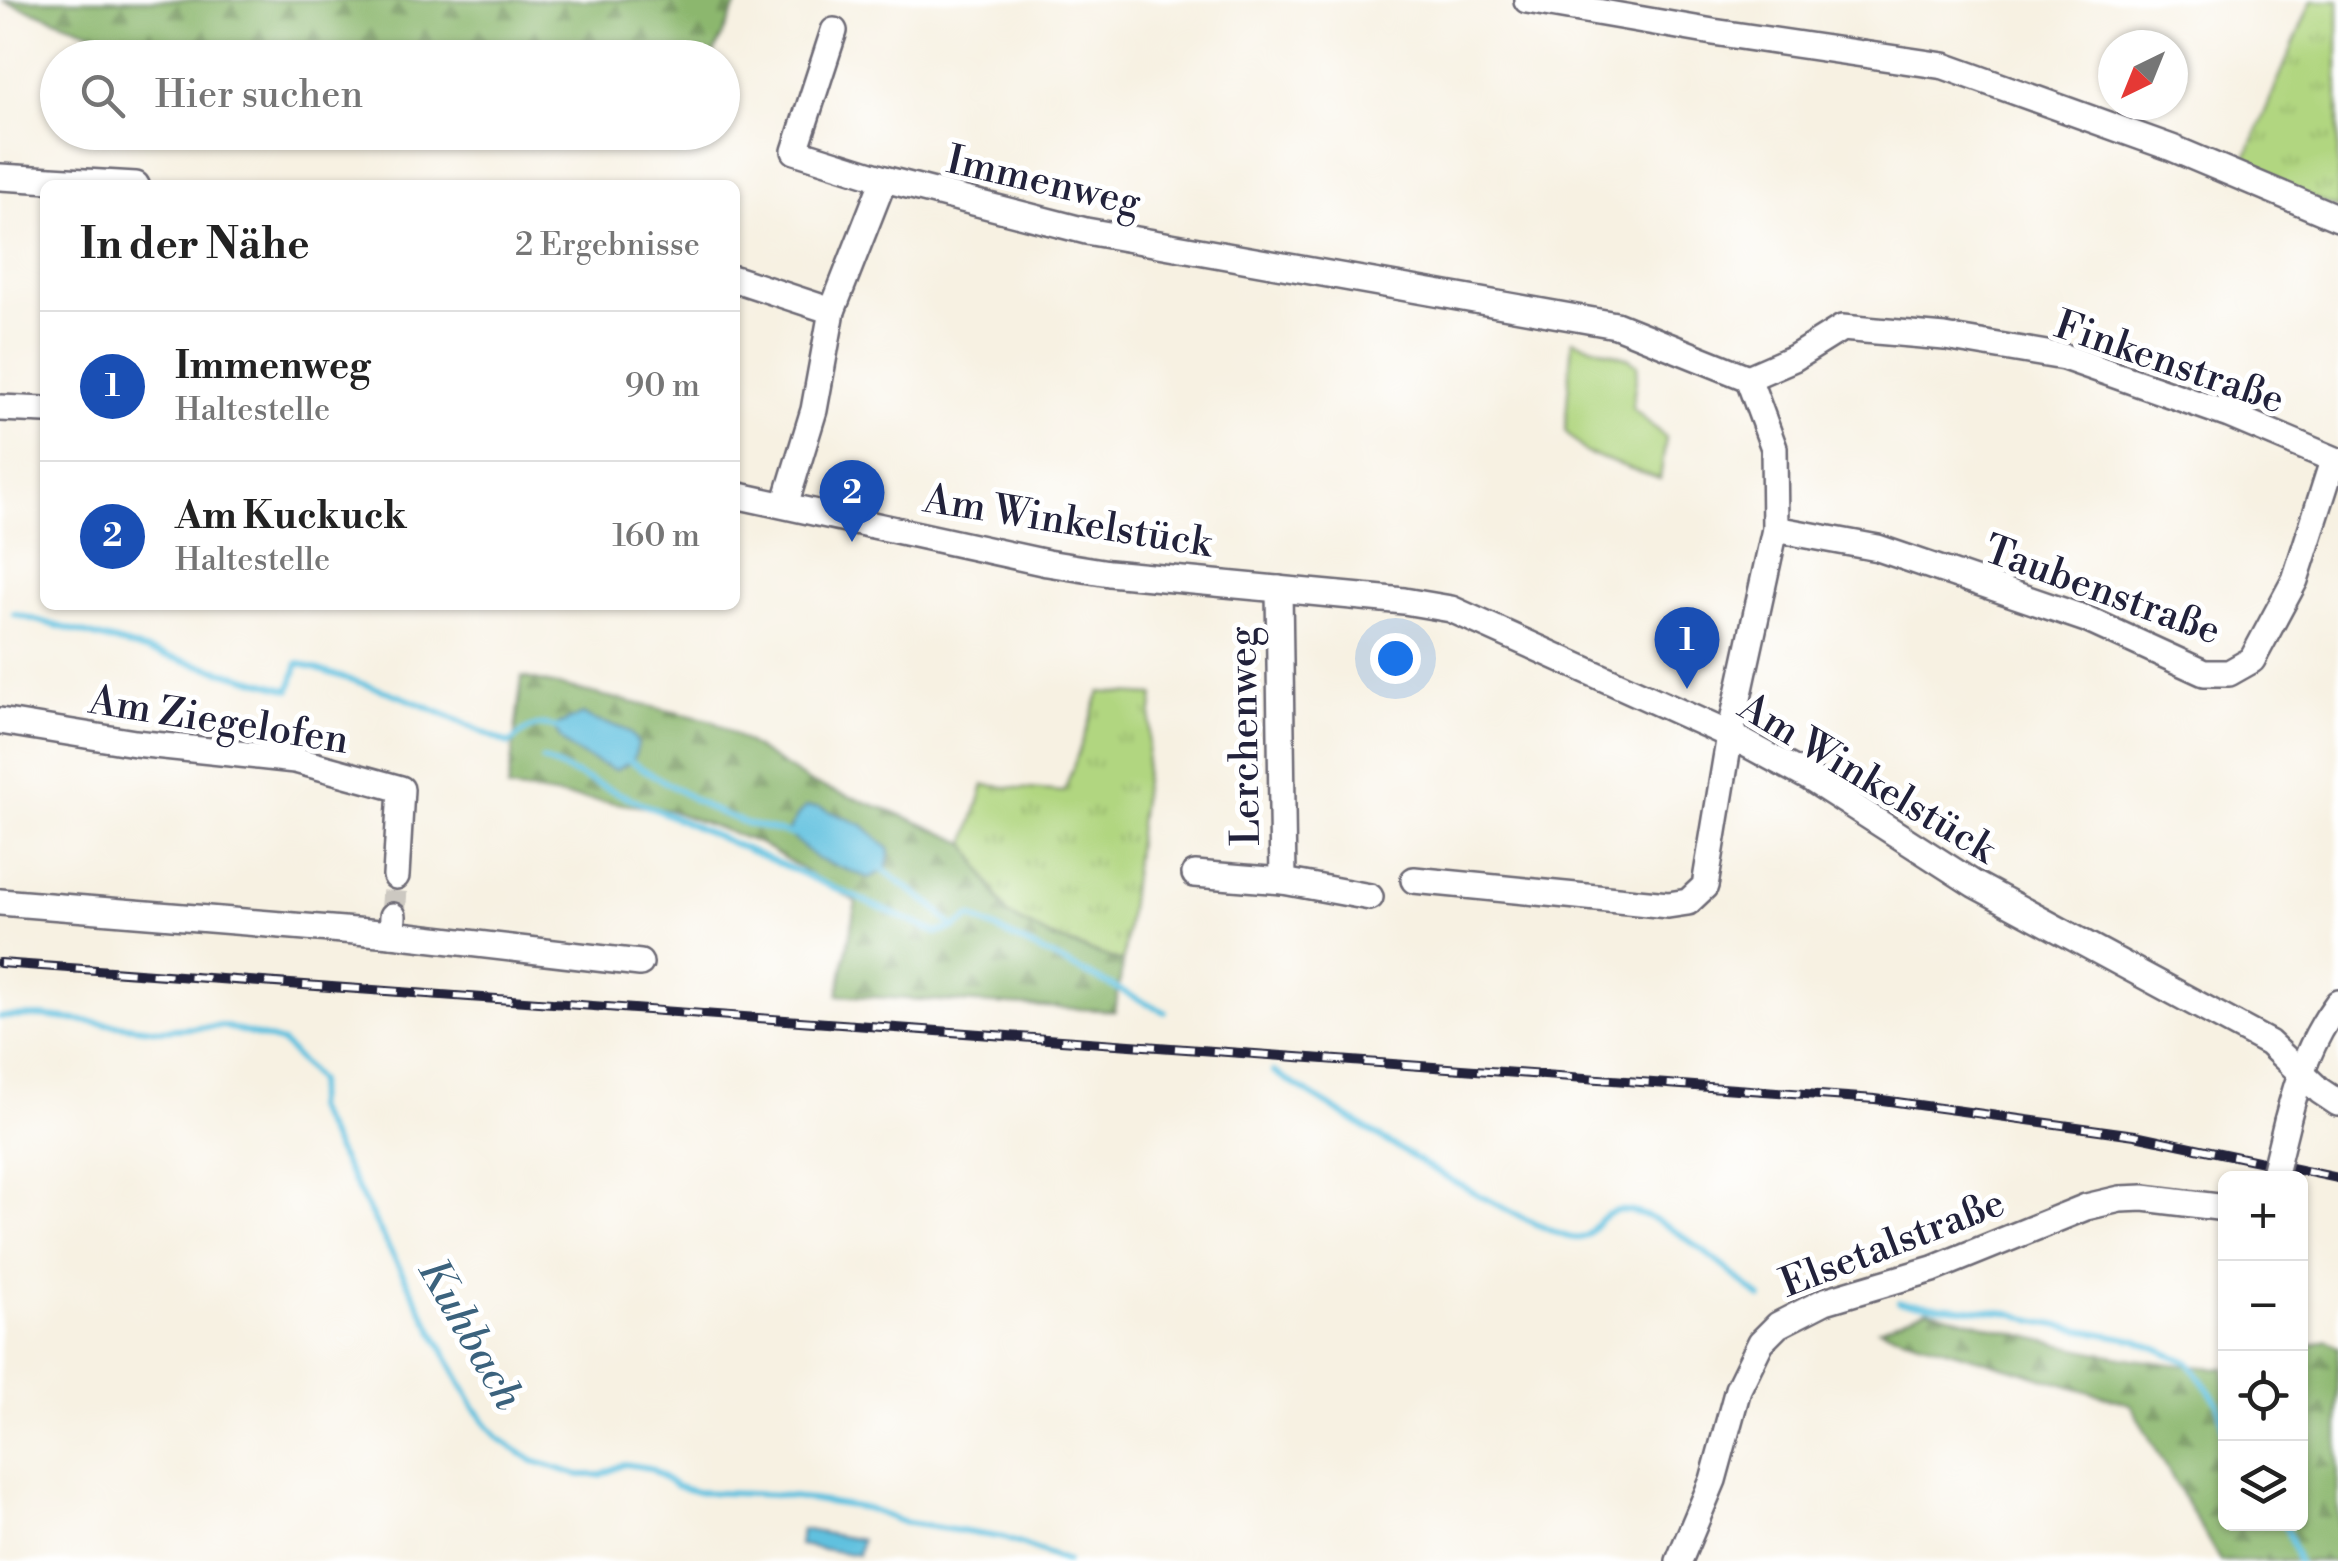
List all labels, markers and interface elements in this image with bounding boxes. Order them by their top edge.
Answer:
north arrow [2098,30,2188,120]
search box [40,40,740,150]
icon: search [75,68,130,123]
text: Hier suchen [155,72,363,119]
street label: Immenweg [941,135,1146,230]
text: In der Nähe [80,219,310,272]
text: 2 Ergebnisse [515,225,700,265]
street label: Finkenstraße [2048,300,2291,426]
text: Immenweg [175,343,371,390]
text: 1 [105,366,120,406]
text: 90 m [625,366,700,406]
text: Haltestelle [175,390,330,430]
pin: 2 [820,460,884,542]
street label: Am Winkelstück [919,474,1217,570]
text: Am Kuckuck [175,493,407,540]
text: 2 [102,516,123,556]
text: 160 m [612,516,700,556]
street label: Taubenstraße [1977,525,2227,657]
text: Haltestelle [175,540,330,580]
pin: 1 [1654,606,1720,689]
street label: Lerchenweg [1218,626,1273,846]
your location [1370,633,1421,684]
street label: Am Ziegelofen [84,676,352,767]
street label: Am Winkelstück [1728,682,2006,876]
map controls [2218,1171,2308,1531]
button: + [2218,1171,2308,1261]
street label: Elsetalstraße [1774,1178,2012,1310]
water label: Kuhbach [405,1249,535,1420]
button: − [2218,1261,2308,1351]
button: locate [2218,1351,2308,1441]
button: layers [2218,1441,2308,1531]

